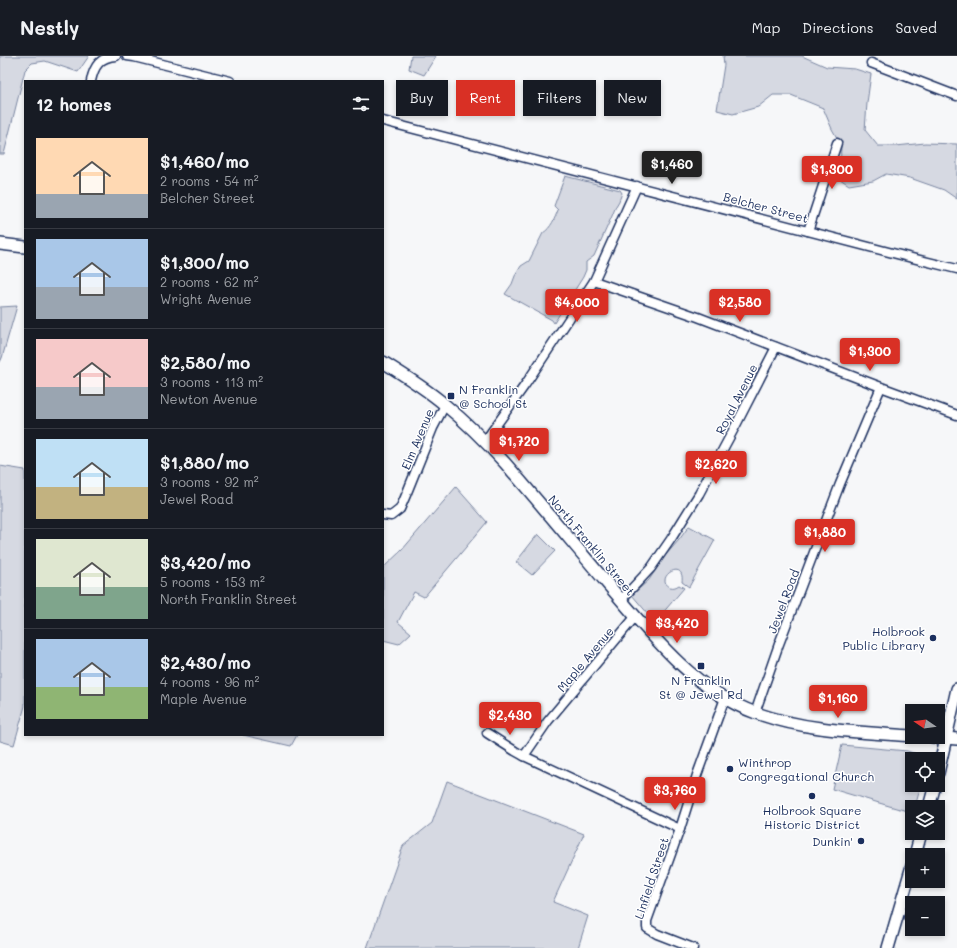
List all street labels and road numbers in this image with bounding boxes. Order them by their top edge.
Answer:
street label: Belcher Street [722,188,810,226]
street label: Royal Avenue [711,361,761,437]
street label: Elm Avenue [397,406,437,472]
street label: North Franklin Street [545,491,639,599]
street label: Jewel Road [763,566,803,635]
street label: Maple Avenue [553,623,617,695]
street label: Linfield Street [630,835,672,921]

